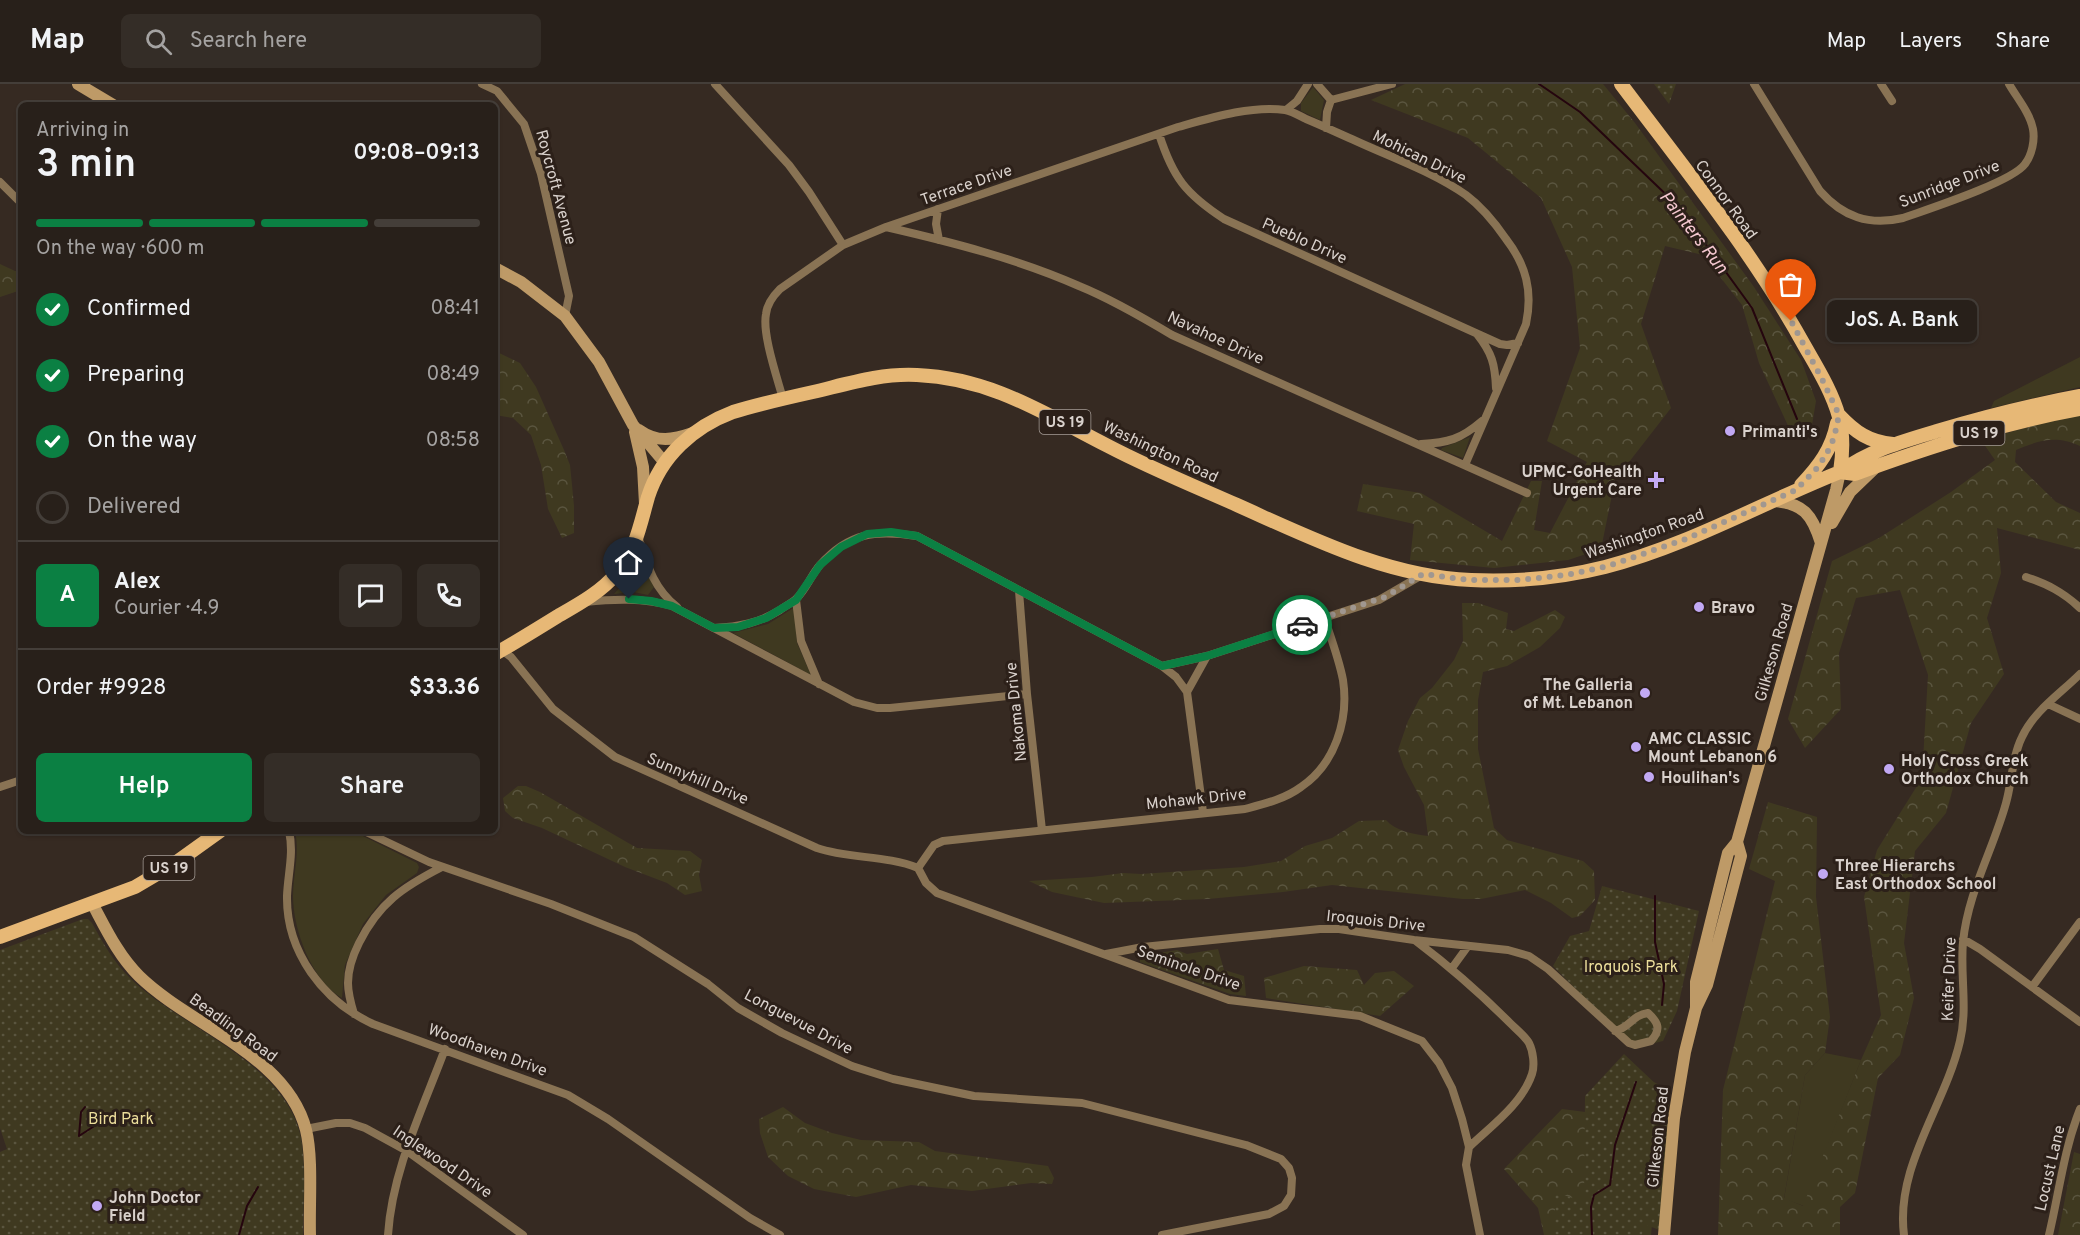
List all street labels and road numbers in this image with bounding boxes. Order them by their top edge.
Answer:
street label: Mohican Drive [1369,126,1469,189]
street label: Roycroft Avenue [530,128,580,247]
street label: Connor Road [1690,156,1761,244]
street label: Sunridge Drive [1897,156,2003,213]
street label: Terrace Drive [918,161,1015,211]
street label: Pueblo Drive [1258,214,1350,270]
street label: Navahoe Drive [1164,308,1267,370]
road number: US 19 [1040,410,1090,434]
street label: Washington Road [1099,417,1221,488]
road number: US 19 [1954,421,2004,445]
street label: Washington Road [1582,505,1707,565]
street label: Gilkeson Road [1751,601,1799,704]
street label: Nakoma Drive [1002,661,1032,762]
street label: Sunnyhill Drive [643,749,751,810]
street label: Mohawk Drive [1145,785,1247,815]
road number: US 19 [144,856,195,880]
street label: Iroquois Drive [1325,907,1426,937]
street label: Keifer Drive [1939,937,1961,1022]
street label: Seminole Drive [1134,942,1243,996]
street label: Longuevue Drive [740,986,856,1060]
street label: Beadling Road [185,990,281,1067]
street label: Woodhaven Drive [425,1020,550,1082]
street label: Gilkeson Road [1644,1086,1674,1189]
street label: Inglewood Drive [388,1122,495,1203]
street label: Locust Lane [2031,1124,2071,1213]

